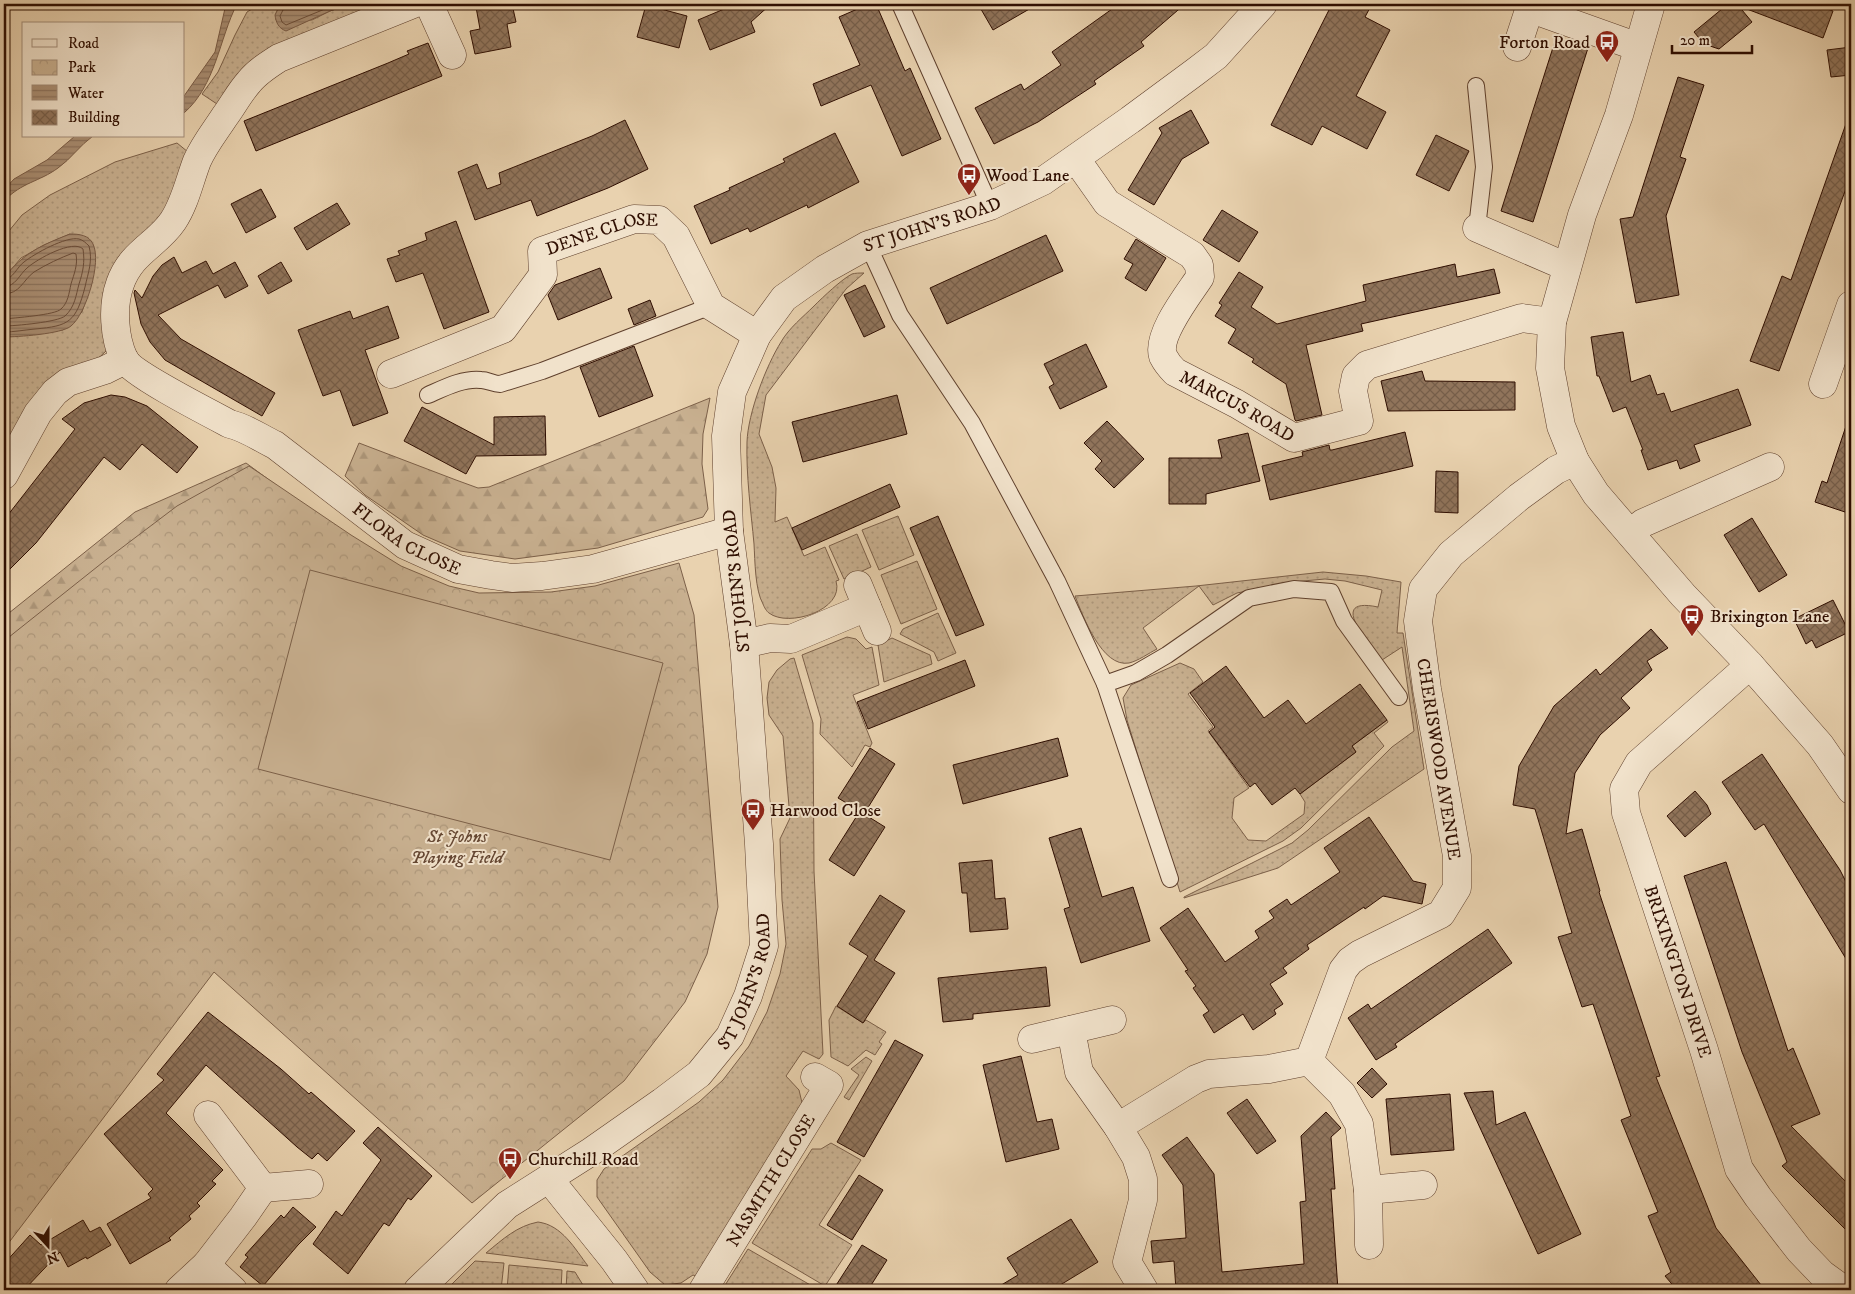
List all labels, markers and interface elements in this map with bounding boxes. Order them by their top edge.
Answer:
legend [22,22,185,138]
scale bar [1672,22,1752,54]
bus stop icon: Forton Road [1594,29,1620,63]
text: 20 m [1680,31,1710,50]
place label: Forton Road [1499,32,1590,54]
text: Road [68,34,100,53]
text: Park [68,58,97,77]
text: Water [67,84,104,103]
text: Building [68,108,120,127]
bus stop icon: Wood Lane [956,162,982,196]
place label: Wood Lane [985,165,1069,187]
street label: ST JOHN'S ROAD [861,192,1005,258]
street label: DENE CLOSE [543,209,659,261]
street label: MARCUS ROAD [1175,366,1298,448]
street label: FLORA CLOSE [348,499,465,581]
street label: ST JOHN'S ROAD [719,508,755,653]
bus stop icon: Brixington Lane [1679,603,1705,637]
place label: Brixington Lane [1710,606,1829,628]
street label: CHERISWOOD AVENUE [1411,657,1465,862]
bus stop icon: Harwood Close [740,797,766,831]
place label: Harwood Close [770,800,881,822]
park label: St Johns Playing Field [411,826,506,869]
street label: BRIXINGTON DRIVE [1639,883,1716,1061]
street label: ST JOHN'S ROAD [713,913,776,1055]
street label: NASMITH CLOSE [722,1110,821,1251]
bus stop icon: Churchill Road [497,1146,523,1180]
place label: Churchill Road [528,1149,638,1171]
north arrow [22,1222,72,1272]
text: N [43,1247,61,1268]

